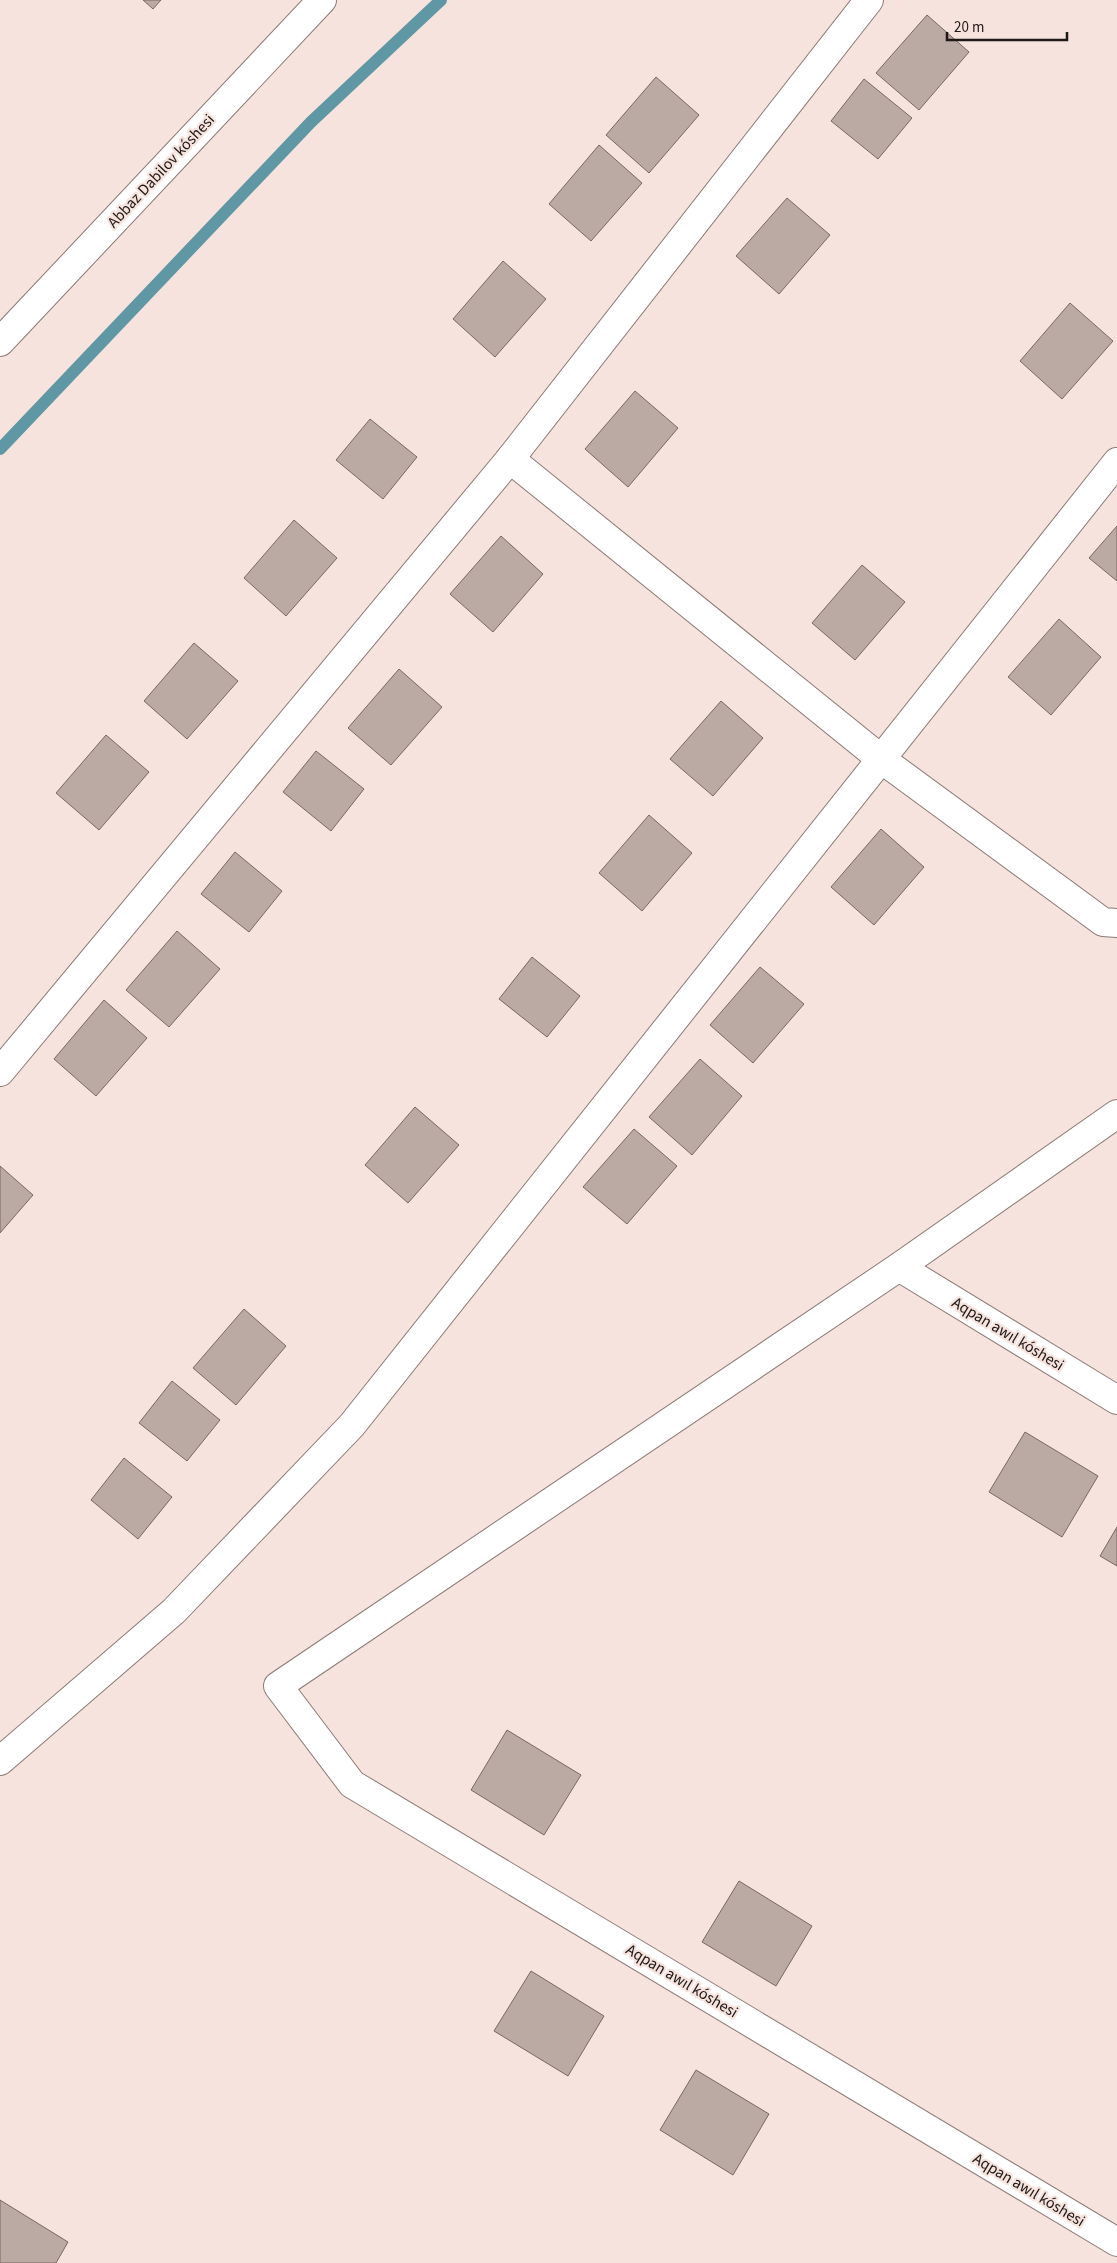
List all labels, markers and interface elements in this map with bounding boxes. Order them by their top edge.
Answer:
scale bar [947,10,1067,42]
text: 20 m [954,17,984,38]
street label: Abbaz Dabilov kóshesi [102,109,220,233]
street label: Aqpan awıl kóshesi [948,1292,1068,1376]
street label: Aqpan awıl kóshesi [622,1939,742,2023]
street label: Aqpan awıl kóshesi [969,2148,1089,2232]

